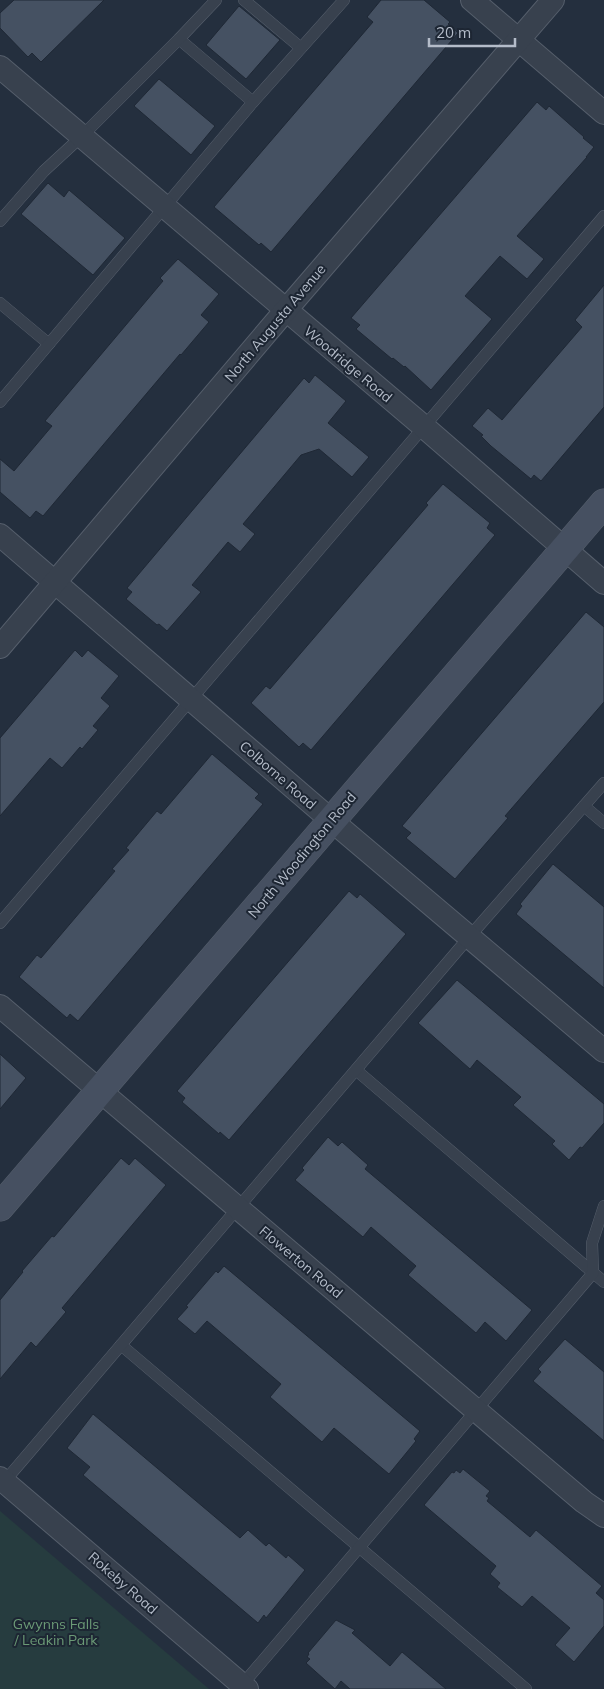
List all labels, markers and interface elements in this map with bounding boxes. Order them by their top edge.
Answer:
scale bar [429,15,515,47]
text: 20 m [436,23,471,42]
street label: North Augusta Avenue [220,260,330,386]
street label: Woodridge Road [300,322,396,406]
street label: Colborne Road [236,737,320,813]
street label: North Woodington Road [244,788,360,922]
street label: Flowerton Road [256,1222,346,1302]
street label: Rokeby Road [85,1548,161,1618]
park label: Gwynns Falls / Leakin Park [13,1615,99,1649]

